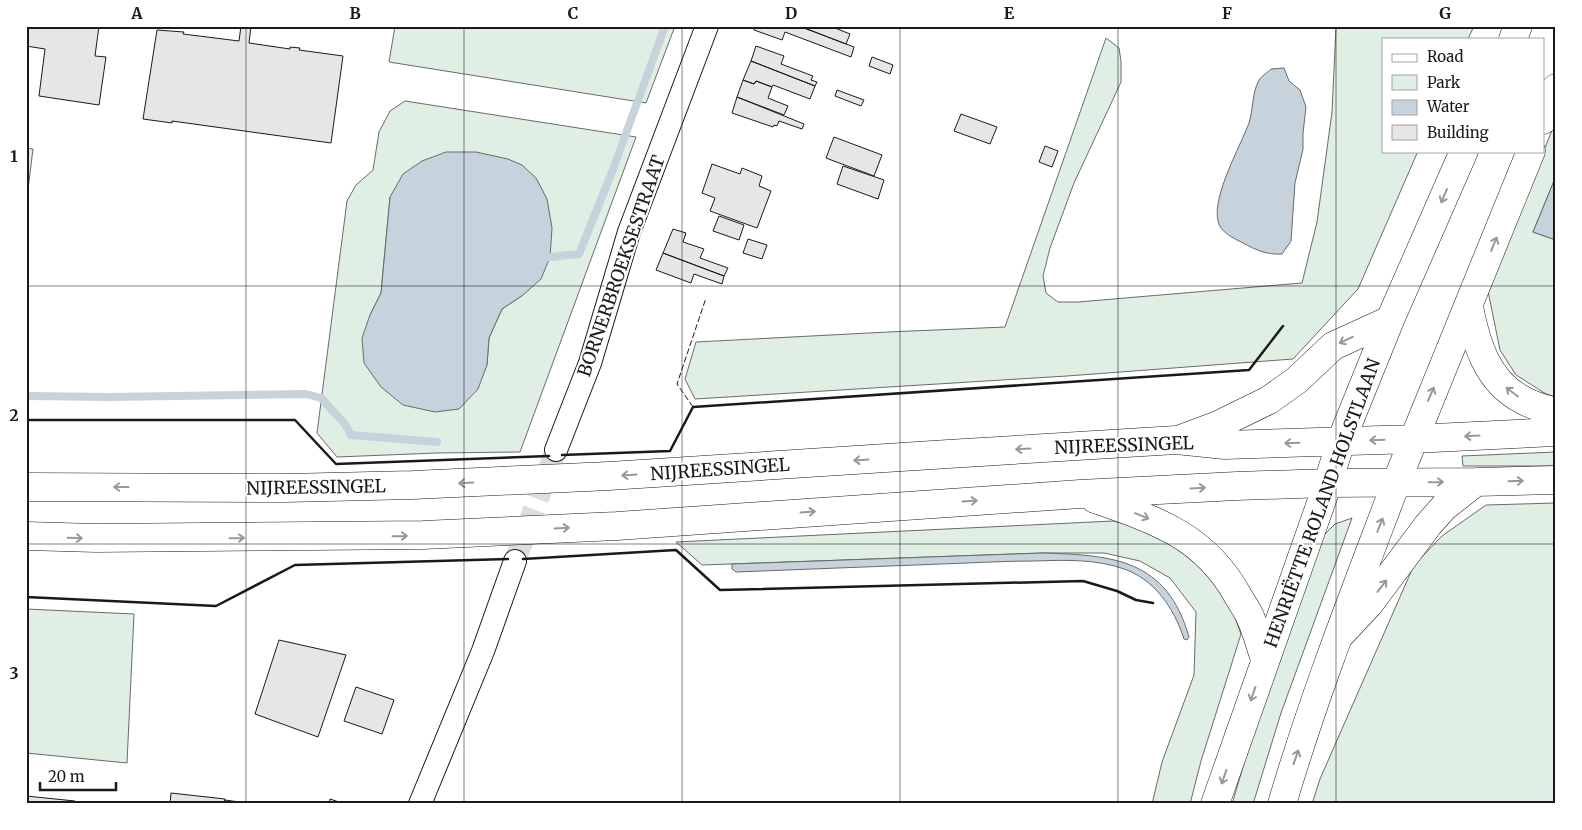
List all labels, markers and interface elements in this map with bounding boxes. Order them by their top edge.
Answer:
text: A [130,3,143,23]
text: B [349,3,361,23]
text: C [568,3,578,23]
text: D [785,3,797,23]
text: E [1004,3,1015,23]
text: F [1222,3,1232,23]
text: G [1439,3,1451,23]
legend [1382,38,1544,152]
text: Road [1427,47,1463,66]
text: Park [1427,73,1461,92]
text: Water [1426,97,1470,116]
text: Building [1427,123,1489,142]
text: 1 [10,146,18,166]
street label: BORNERBROEKSESTRAAT [572,152,670,380]
one-way arrow [1439,188,1449,203]
one-way arrow [1489,237,1499,252]
one-way arrow [1339,336,1354,346]
street label: HENRIËTTE ROLAND HOLSTLAAN [1259,355,1385,651]
one-way arrow [1427,387,1437,402]
one-way arrow [1506,387,1519,398]
text: 2 [9,405,19,425]
street label: NIJREESSINGEL [1054,431,1194,459]
one-way arrow [1464,432,1480,441]
one-way arrow [1369,435,1386,445]
one-way arrow [1284,438,1300,448]
one-way arrow [1015,445,1031,454]
street label: NIJREESSINGEL [650,453,790,485]
one-way arrow [853,455,869,464]
one-way arrow [621,471,637,480]
street label: NIJREESSINGEL [246,474,386,500]
one-way arrow [1507,476,1523,486]
one-way arrow [1428,477,1444,487]
one-way arrow [459,478,475,488]
one-way arrow [114,482,130,492]
one-way arrow [1190,484,1206,493]
one-way arrow [962,497,978,506]
one-way arrow [799,507,815,516]
one-way arrow [1134,512,1149,521]
one-way arrow [1376,518,1385,533]
one-way arrow [554,524,570,533]
one-way arrow [392,531,408,541]
one-way arrow [67,533,83,542]
one-way arrow [229,533,245,543]
one-way arrow [1377,580,1388,593]
text: 3 [9,663,19,683]
one-way arrow [1248,686,1257,701]
one-way arrow [1292,750,1301,765]
scale bar [40,760,116,792]
text: 20 m [48,767,85,786]
one-way arrow [1219,769,1228,784]

